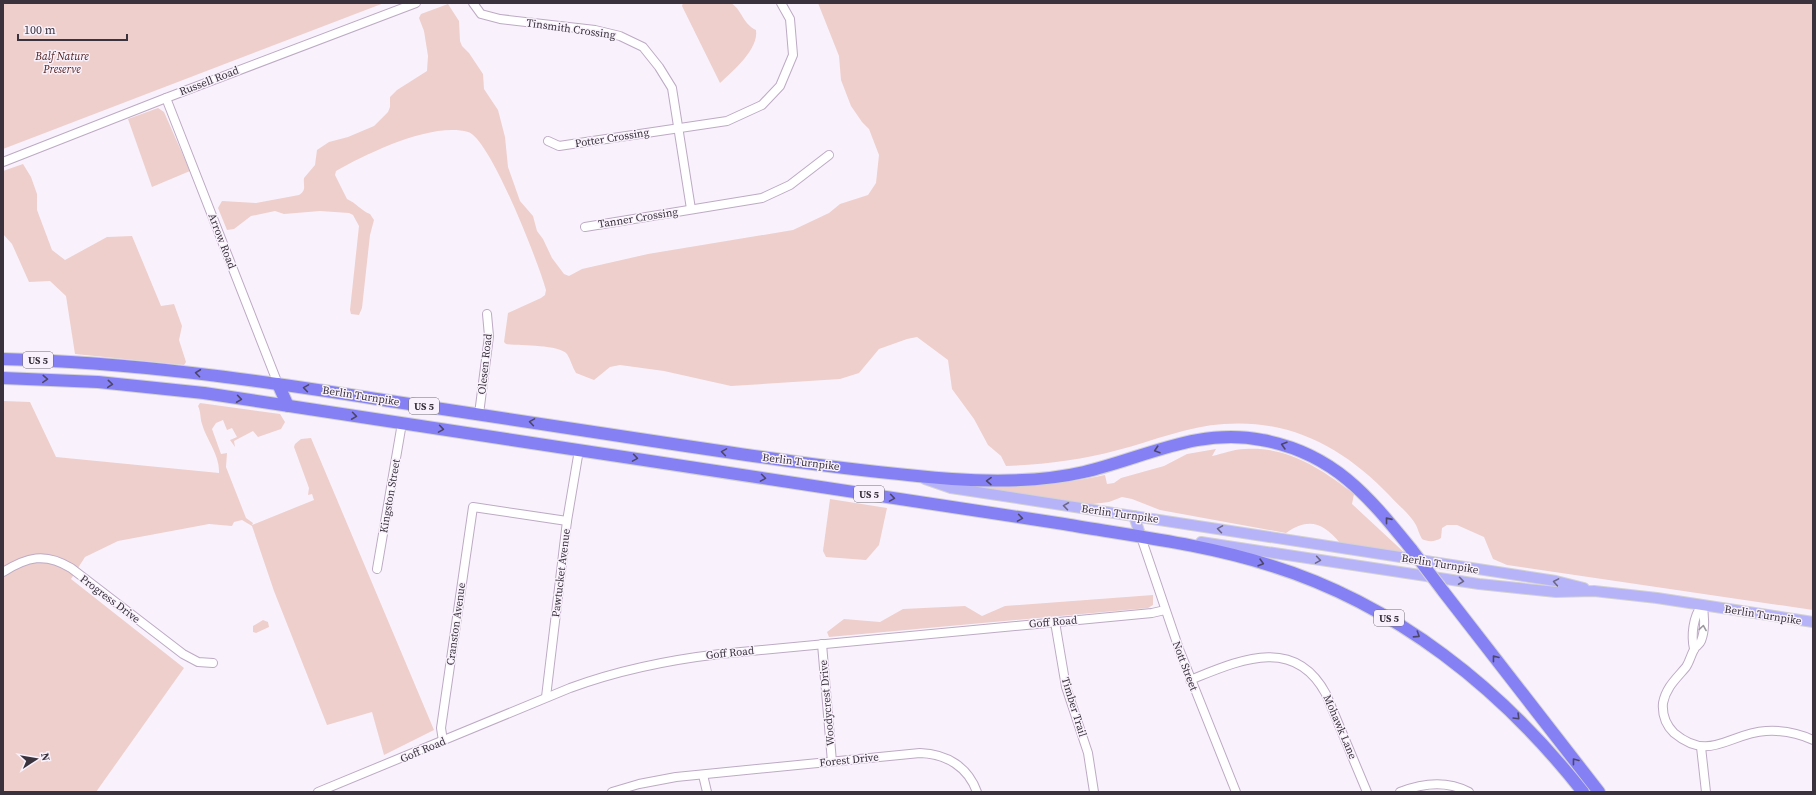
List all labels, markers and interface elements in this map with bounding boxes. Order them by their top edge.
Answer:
street label: Tinsmith Crossing [525,15,617,43]
scale bar [18,16,127,42]
text: 100 m [24,22,56,38]
park label: Balf Nature Preserve [34,49,89,77]
street label: Russell Road [177,63,242,99]
street label: Potter Crossing [574,125,650,151]
street label: Tanner Crossing [597,204,679,232]
street label: Arrow Road [205,211,240,272]
street label: Olesen Road [474,332,496,395]
road number: US 5 [23,352,53,368]
one-way arrow [195,369,201,378]
one-way arrow [42,375,48,383]
one-way arrow [107,379,113,388]
street label: Berlin Turnpike [321,383,401,410]
one-way arrow [303,384,309,393]
one-way arrow [236,394,242,403]
road number: US 5 [409,398,439,414]
one-way arrow [351,411,357,419]
one-way arrow [529,418,535,427]
one-way arrow [438,424,444,432]
one-way arrow [1281,441,1288,450]
one-way arrow [1153,445,1160,453]
one-way arrow [721,448,727,456]
street label: Berlin Turnpike [762,450,841,474]
one-way arrow [632,453,638,462]
street label: Kingston Street [376,457,404,534]
one-way arrow [760,473,766,482]
one-way arrow [986,477,992,485]
road number: US 5 [854,486,884,502]
one-way arrow [889,493,895,502]
street label: Berlin Turnpike [1080,501,1160,527]
one-way arrow [1063,502,1069,511]
one-way arrow [1017,513,1023,521]
one-way arrow [1385,517,1392,524]
one-way arrow [1217,525,1223,534]
street label: Pawtucket Avenue [548,527,574,618]
street label: Berlin Turnpike [1400,551,1480,578]
one-way arrow [1315,555,1321,564]
one-way arrow [1258,558,1265,567]
street label: Progress Drive [77,572,143,627]
one-way arrow [1458,576,1464,585]
one-way arrow [1553,578,1559,586]
street label: Cranston Avenue [443,581,469,666]
street label: Berlin Turnpike [1723,602,1803,629]
road number: US 5 [1374,610,1404,626]
street label: Goff Road [1028,612,1078,632]
one-way arrow [1698,625,1707,631]
one-way arrow [1412,631,1419,638]
street label: Nott Street [1169,639,1201,693]
street label: Goff Road [705,643,756,663]
one-way arrow [1493,656,1500,663]
street label: Woodycrest Drive [816,659,838,747]
street label: Timber Trail [1058,675,1090,739]
street label: Mohawk Lane [1320,692,1360,762]
one-way arrow [1512,712,1520,720]
street label: Goff Road [398,733,449,766]
north arrow [16,739,56,779]
street label: Forest Drive [819,749,880,771]
text: N [37,752,53,763]
one-way arrow [1573,759,1580,766]

